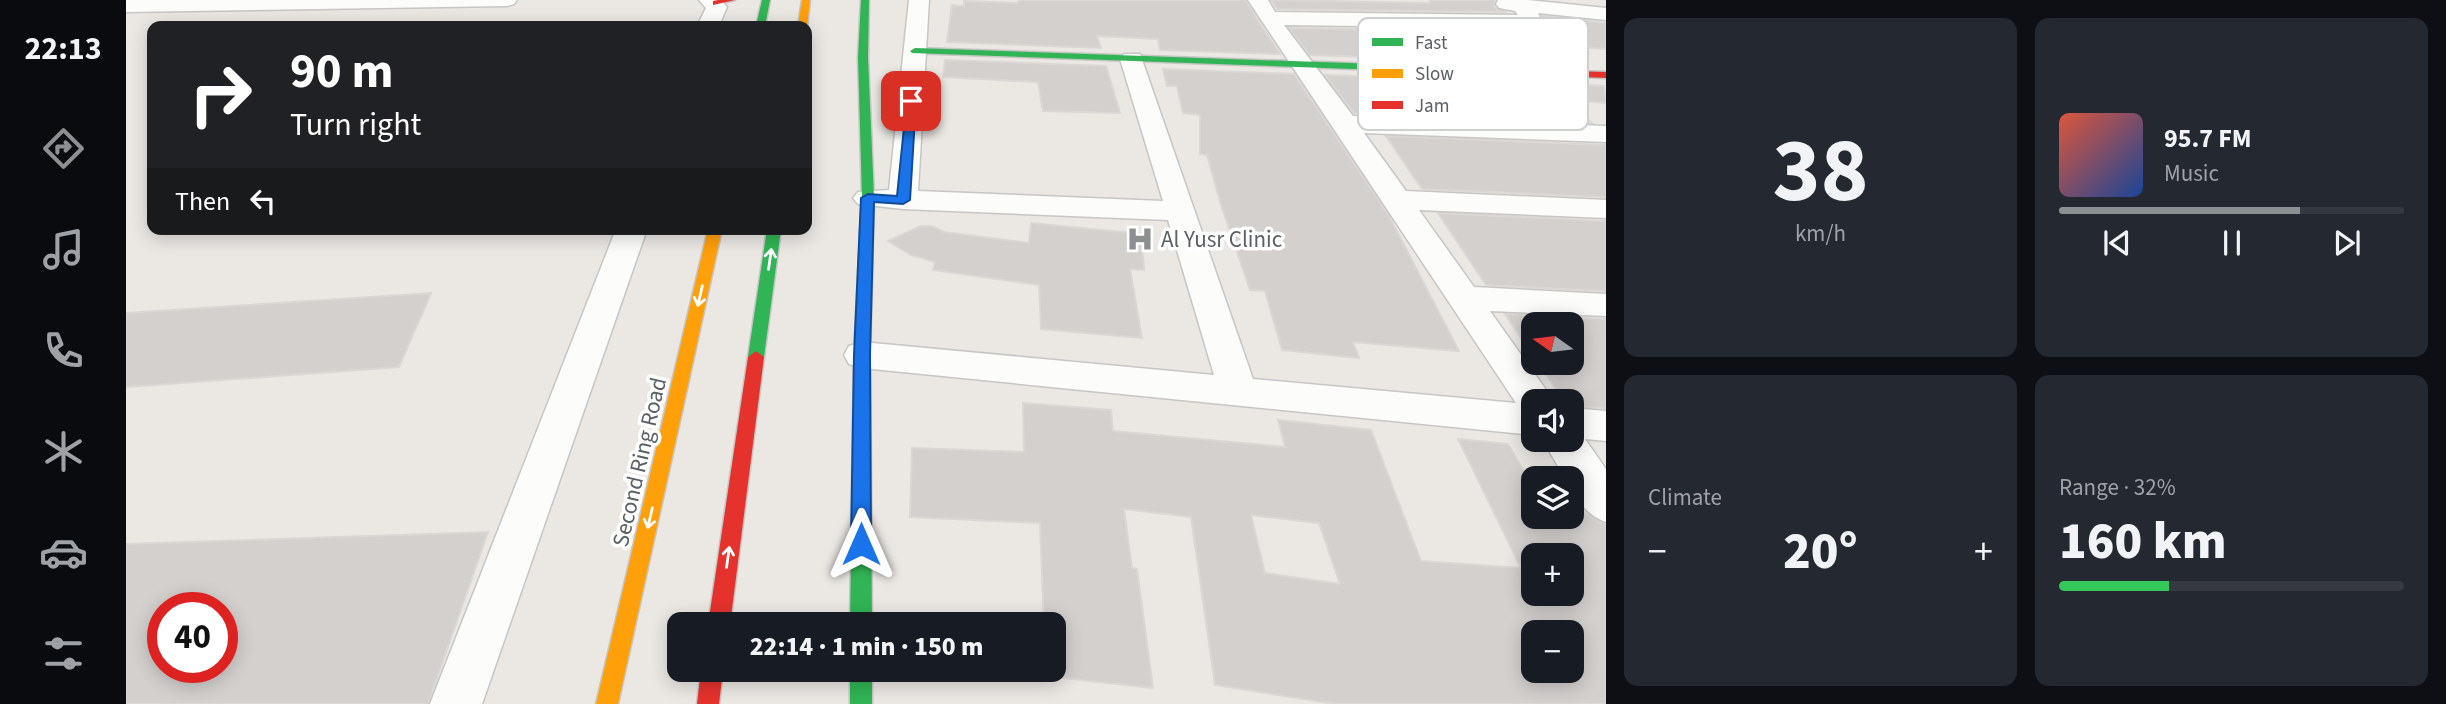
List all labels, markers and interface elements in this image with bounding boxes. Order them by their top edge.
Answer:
legend [1358,18,1588,130]
text: 22:13 [24,26,102,72]
text: Fast [1415,30,1448,57]
text: 90 m [290,37,394,107]
icon: right [175,49,266,140]
text: Slow [1415,61,1454,88]
pin [881,71,941,131]
icon: arrive [892,82,930,120]
text: Jam [1415,93,1449,120]
text: Turn right [290,102,421,148]
text: 38 [1772,107,1869,236]
text: 95.7 FM [2164,120,2252,157]
icon: directions [39,124,88,173]
text: Music [2164,157,2219,190]
icon: left [244,182,282,220]
text: Then [175,183,230,220]
text: km/h [1795,217,1846,250]
place label: Al Yusr Clinic [1161,223,1282,256]
hospital icon: Al Yusr Clinic [1125,224,1155,254]
icon: previous [2098,224,2136,262]
icon: pause [2213,224,2251,262]
icon: next [2328,224,2366,262]
icon: music [39,225,88,274]
one-way arrow [763,248,776,271]
one-way arrow [693,284,706,307]
north arrow [1521,312,1584,374]
map controls [1521,312,1584,683]
icon: phone [39,326,88,375]
street label: Second Ring Road [604,374,675,550]
button: sound [1521,389,1584,452]
icon: climate [39,427,88,476]
button: layers [1521,466,1584,529]
text: Range · 32% [2059,471,2176,504]
text: Climate [1648,481,1722,514]
text: 160 km [2059,505,2227,579]
one-way arrow [642,506,656,529]
position arrow [824,507,898,581]
text: 20° [1783,515,1858,589]
text: − [1648,525,1667,579]
text: + [1974,525,1993,579]
icon: car [39,528,88,577]
button: + [1521,543,1584,606]
one-way arrow [722,546,735,569]
speed limit sign: 40 [147,592,238,683]
button: − [1521,620,1584,683]
text: 22:14 · 1 min · 150 m [750,628,983,665]
icon: filters [39,629,88,678]

